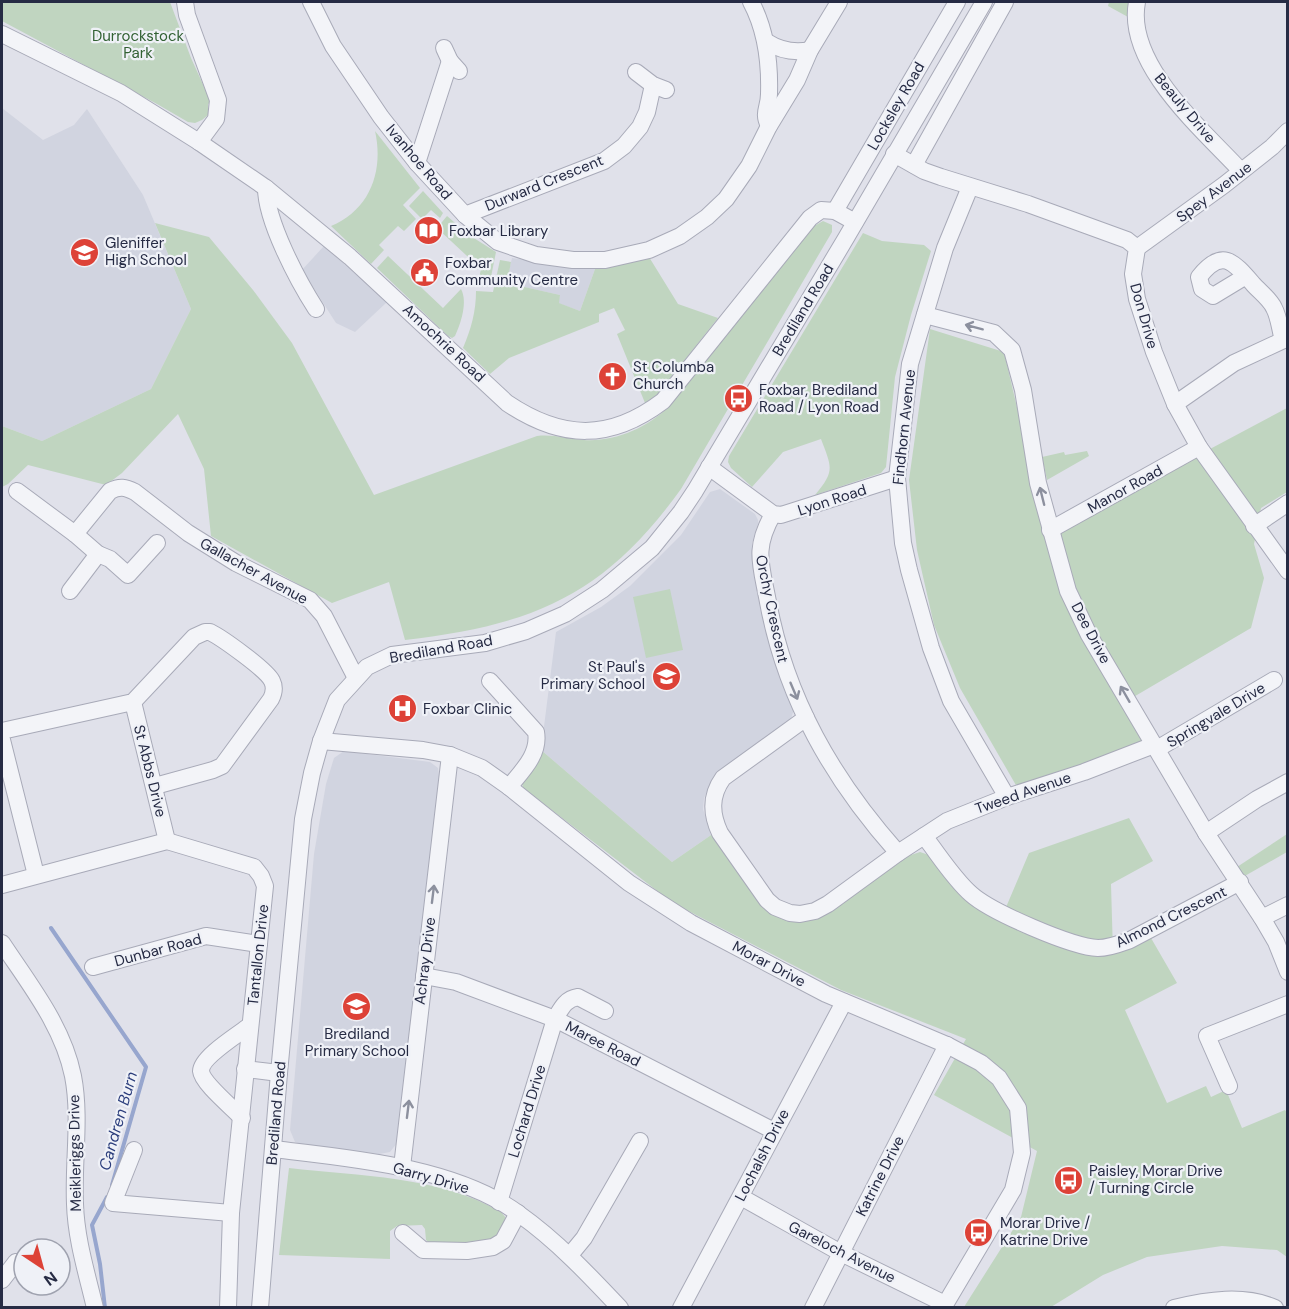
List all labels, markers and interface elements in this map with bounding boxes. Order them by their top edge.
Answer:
park label: Durrockstock Park [92,26,185,63]
street label: Locksley Road [863,58,929,154]
street label: Beauly Drive [1150,69,1220,147]
street label: Ivanhoe Road [382,120,456,204]
street label: Durward Crescent [482,150,606,216]
street label: Spey Avenue [1172,157,1256,227]
library icon: Foxbar Library [412,215,444,247]
place label: Foxbar Library [449,221,549,241]
place label: Gleniffer High School [105,233,187,270]
school or university icon: Gleniffer High School [68,236,100,268]
place label: Foxbar Community Centre [445,253,578,290]
public building icon: Foxbar Community Centre [408,256,440,288]
street label: Brediland Road [768,260,838,360]
street label: Don Drive [1125,281,1163,351]
street label: Amochrie Road [398,300,490,386]
one-way arrow [965,321,984,333]
place label: St Columba Church [633,357,714,394]
church icon: St Columba Church [596,360,628,392]
street label: Findhorn Avenue [888,368,920,486]
place label: Foxbar, Brediland Road / Lyon Road [759,380,879,417]
bus stop icon: Foxbar, Brediland Road / Lyon Road [722,383,754,415]
street label: Manor Road [1084,460,1166,518]
street label: Lyon Road [795,480,869,520]
one-way arrow [1035,487,1047,506]
street label: Gallacher Avenue [196,533,312,609]
street label: Orchy Crescent [751,553,793,665]
street label: Dee Drive [1066,599,1116,667]
street label: Brediland Road [388,630,494,668]
place label: St Paul's Primary School [541,657,645,694]
school or university icon: St Paul's Primary School [650,660,682,692]
street label: Springvale Drive [1163,678,1269,752]
one-way arrow [789,682,800,700]
one-way arrow [1118,686,1130,703]
hospital icon: Foxbar Clinic [386,693,418,725]
place label: Foxbar Clinic [423,699,512,719]
street label: St Abbs Drive [129,723,171,819]
street label: Tweed Avenue [972,767,1074,819]
street label: Almond Crescent [1112,881,1230,953]
one-way arrow [428,885,439,905]
street label: Tantallon Drive [243,903,273,1007]
street label: Achray Drive [410,916,440,1006]
street label: Dunbar Road [112,929,204,971]
street label: Morar Drive [729,936,809,992]
school or university icon: Brediland Primary School [341,991,373,1023]
street label: Maree Road [562,1016,644,1072]
place label: Brediland Primary School [305,1024,409,1061]
street label: Brediland Road [261,1060,291,1166]
street label: Lochard Drive [503,1062,551,1160]
water label: Candren Burn [94,1069,142,1173]
street label: Meikleriggs Drive [64,1094,86,1212]
one-way arrow [403,1099,414,1119]
street label: Lochalsh Drive [730,1106,794,1204]
street label: Katrine Drive [851,1132,909,1220]
street label: Garry Drive [391,1158,471,1198]
place label: Paisley, Morar Drive / Turning Circle [1089,1161,1223,1198]
bus stop icon: Paisley, Morar Drive / Turning Circle [1052,1164,1084,1196]
place label: Morar Drive / Katrine Drive [1000,1213,1090,1250]
street label: Gareloch Avenue [785,1216,899,1288]
bus stop icon: Morar Drive / Katrine Drive [963,1216,995,1248]
north arrow [12,1237,72,1297]
text: N [40,1267,61,1291]

